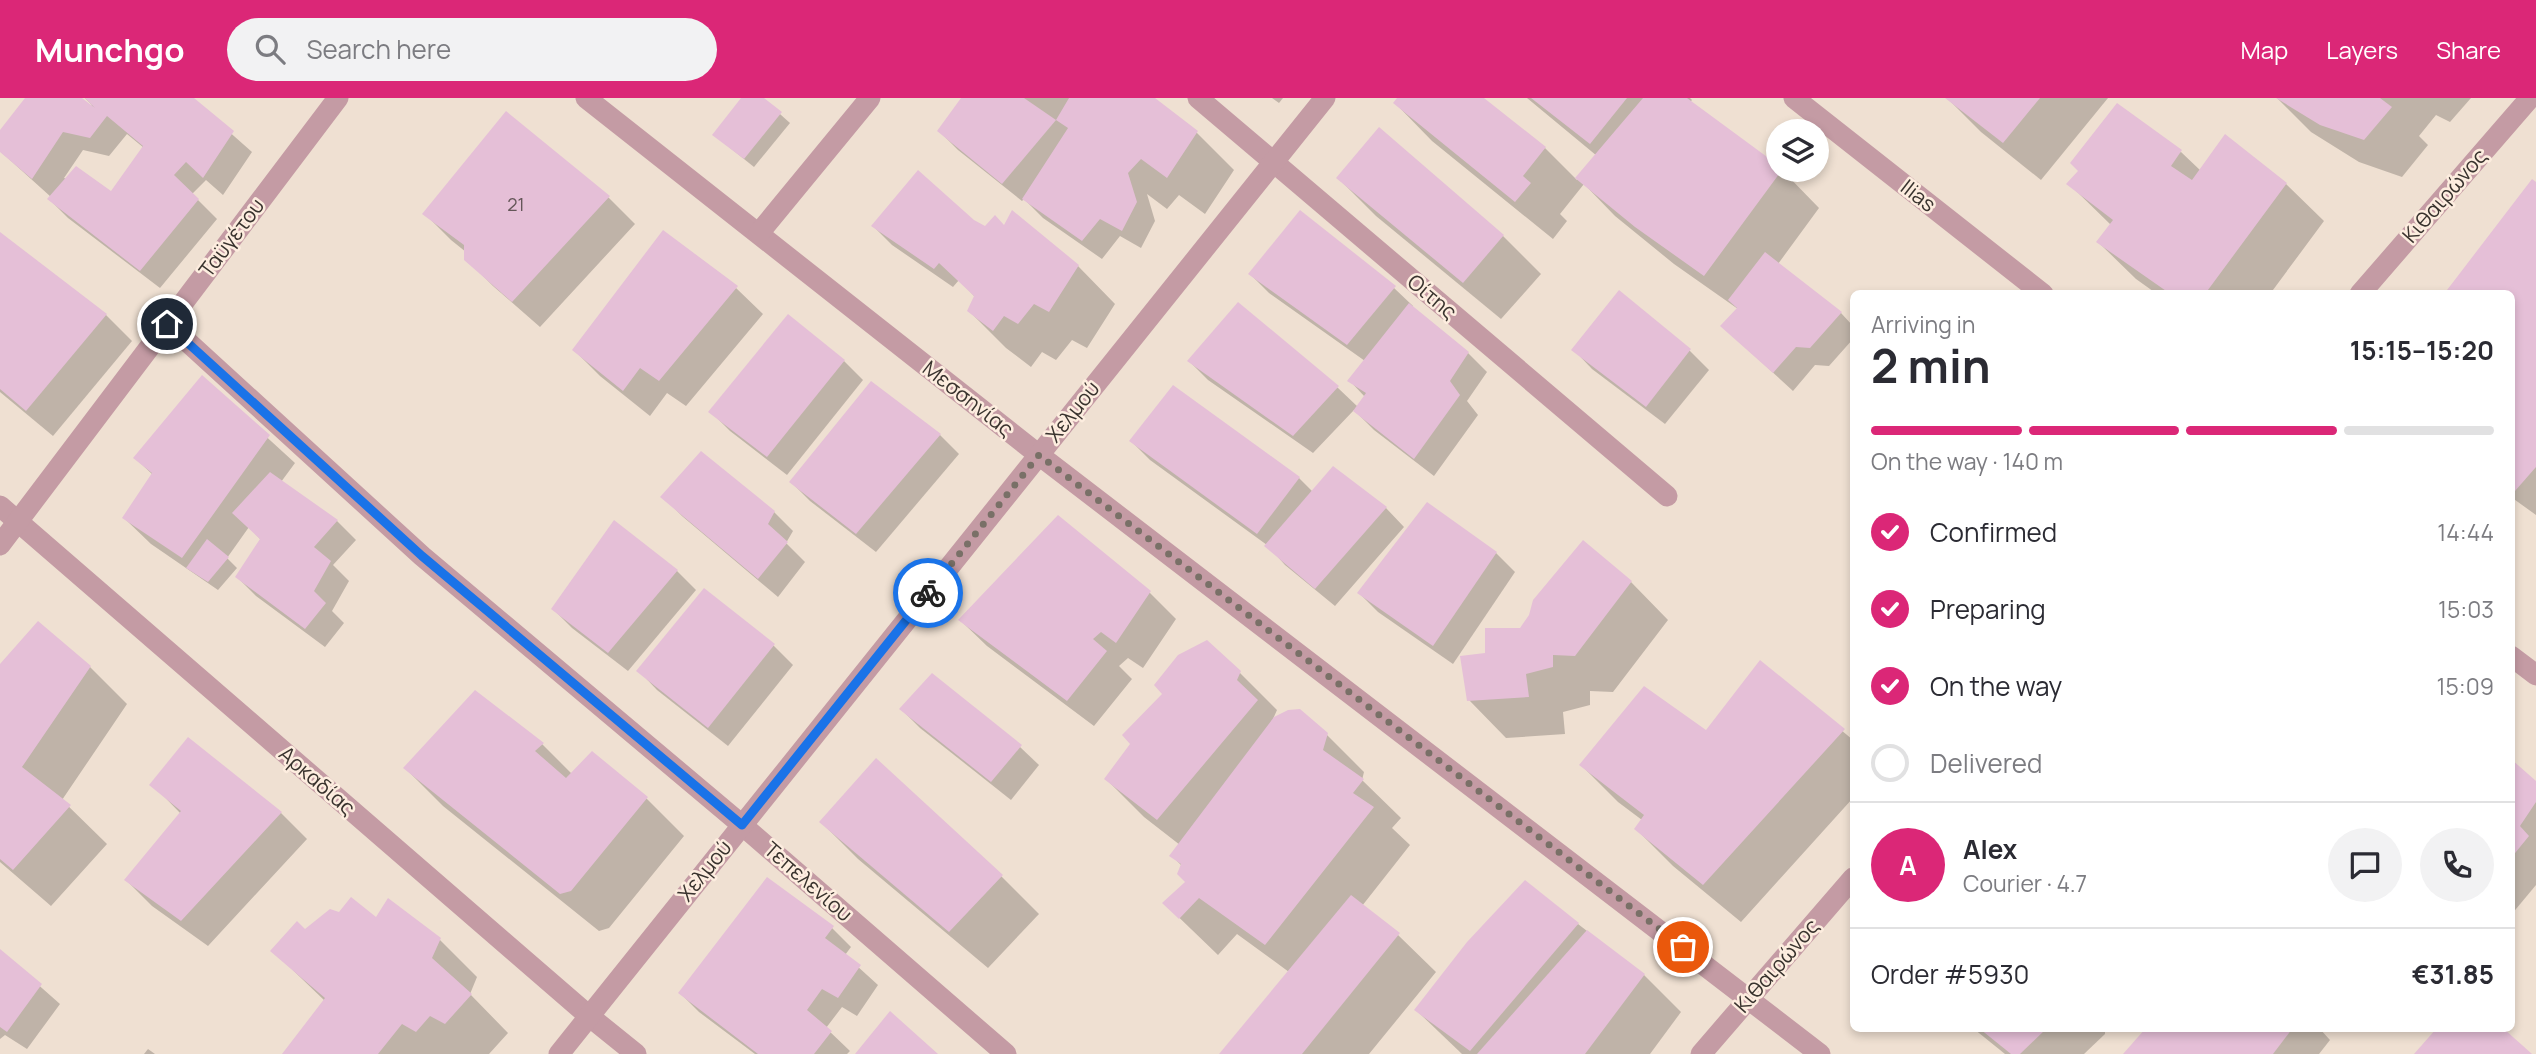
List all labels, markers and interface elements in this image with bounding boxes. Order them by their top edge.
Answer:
search box [227,18,717,81]
text: Munchgo [35,27,185,72]
icon: search [251,30,289,68]
text: Search here [307,31,451,67]
text: Map [2241,33,2288,66]
text: Layers [2326,33,2398,66]
text: Share [2436,33,2501,66]
map controls [1766,119,1829,182]
button: layers [1766,119,1829,182]
street label: Κιθαιρώνος [2396,142,2493,248]
street label: Ilias [1895,173,1942,218]
street label: Ταϋγέτου [192,192,270,283]
house number: 21 [507,192,525,216]
street label: Οίτης [1402,267,1463,325]
pin [137,294,197,354]
icon: home [148,305,186,343]
text: Arriving in [1871,308,1976,340]
text: 15:15–15:20 [2350,332,2494,368]
text: 2 min [1871,334,1991,397]
street label: Μεσσηνίας [917,354,1020,443]
street label: Χελμού [1039,375,1105,448]
text: On the way · 140 m [1871,445,2063,477]
icon: check [1871,513,1909,551]
text: Confirmed [1930,514,2057,550]
text: 14:44 [2437,516,2494,548]
courier [893,558,963,628]
icon: bike [909,574,947,612]
icon: check [1871,590,1909,628]
text: Preparing [1930,591,2046,627]
text: 15:03 [2438,593,2494,625]
icon: check [1871,667,1909,705]
text: On the way [1930,668,2062,704]
text: 15:09 [2437,670,2494,702]
street label: Αρκαδίας [274,739,362,821]
text: Delivered [1930,745,2042,781]
button: chat [2328,828,2402,902]
button: phone [2420,828,2494,902]
text: Alex [1963,831,2017,867]
street label: Χελμού [671,834,737,907]
street label: Τεπελενίου [759,835,859,927]
text: A [1899,847,1917,883]
text: Courier · 4.7 [1963,867,2087,899]
street label: Κιθαιρώνος [1728,912,1825,1018]
pin [1653,917,1713,977]
icon: bag [1664,928,1702,966]
text: Order #5930 [1871,956,2029,992]
text: €31.85 [2412,956,2494,992]

